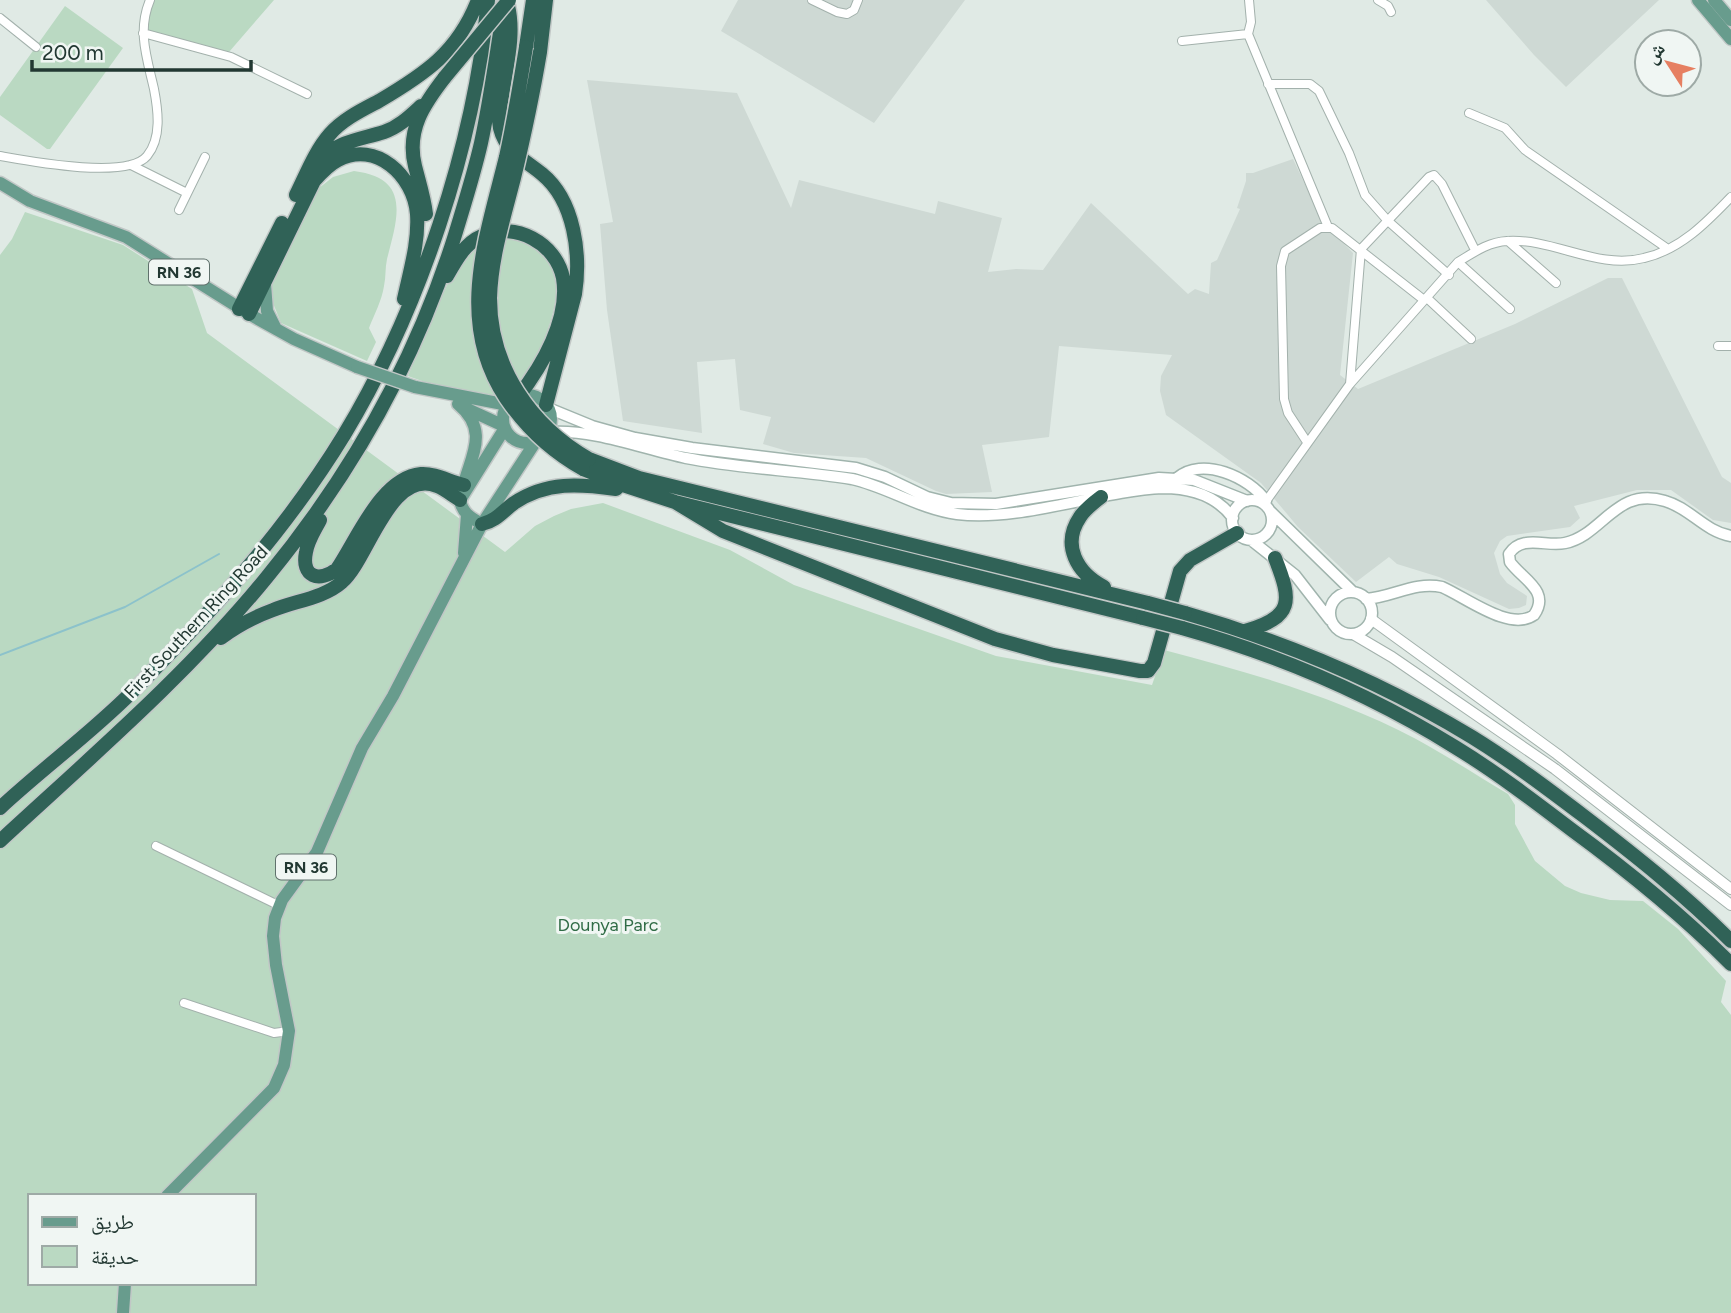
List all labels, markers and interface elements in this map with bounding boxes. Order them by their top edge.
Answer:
scale bar [32,28,250,72]
north arrow [1633,28,1703,98]
text: ش [1639,38,1670,68]
text: 200 m [42,40,104,65]
road number: RN 36 [149,260,209,284]
street label: First Southern Ring Road [120,541,272,703]
road number: RN 36 [276,854,336,880]
park label: Dounya Parc [558,914,659,936]
legend [28,1194,256,1285]
text: طريق [91,1209,134,1235]
text: حديقة [91,1244,139,1269]

